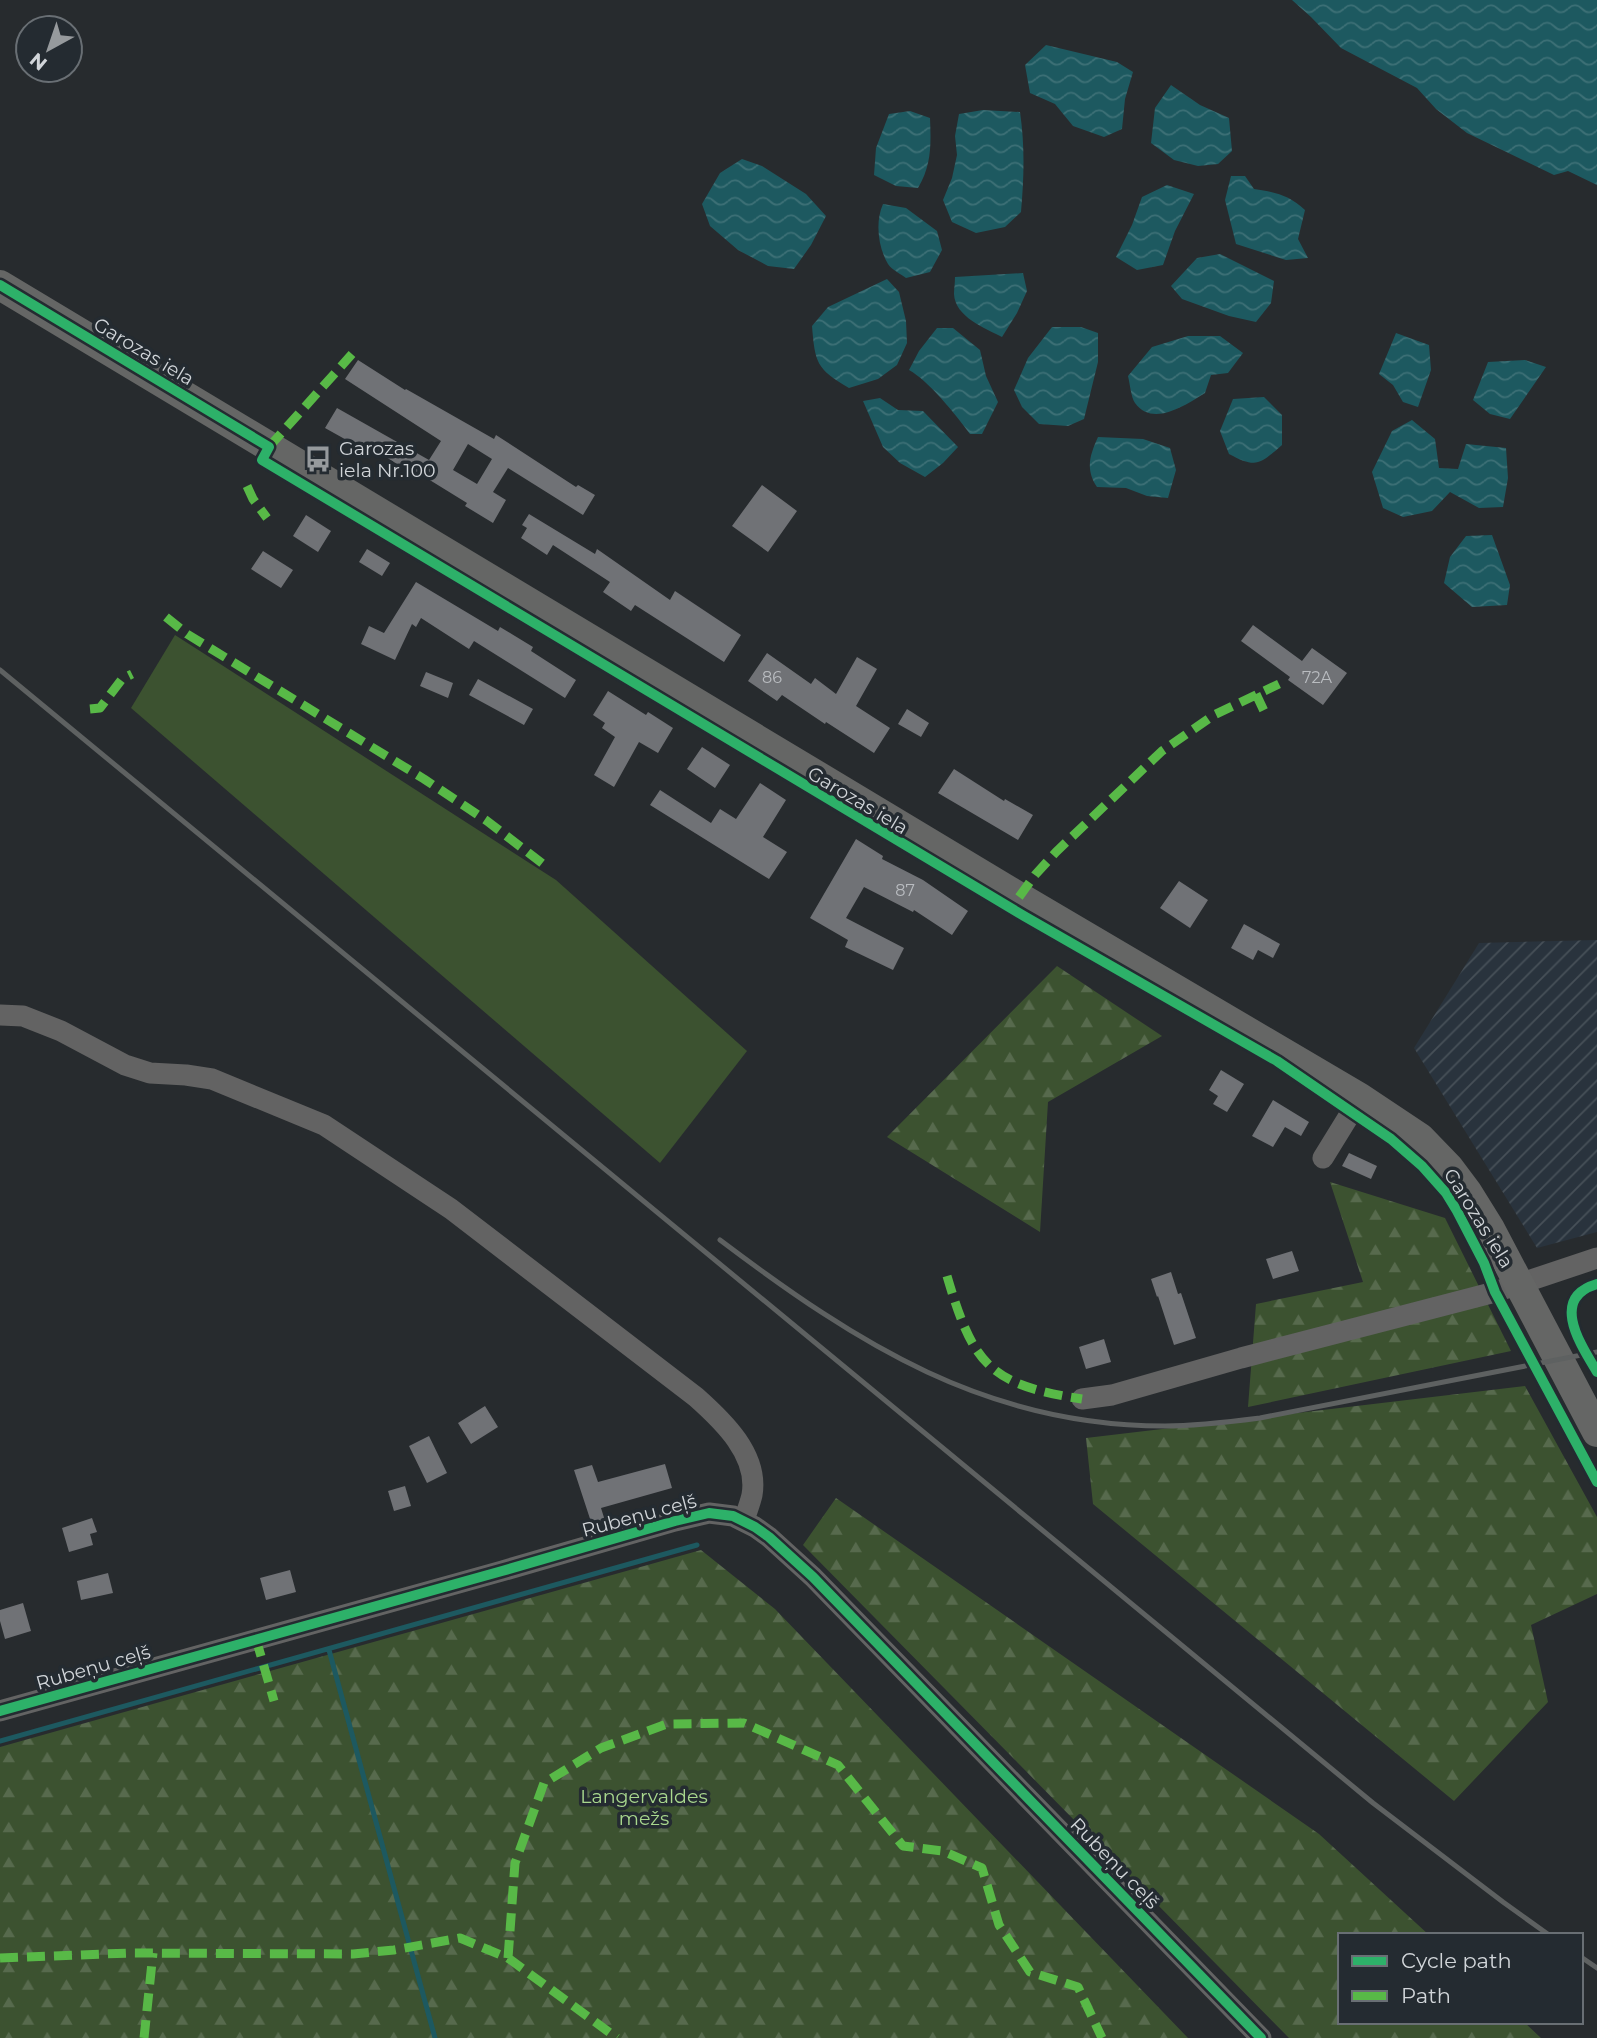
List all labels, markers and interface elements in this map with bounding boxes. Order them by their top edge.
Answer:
north arrow [14,14,84,84]
text: N [25,48,52,75]
street label: Garozas iela [89,312,198,390]
place label: Garozas iela Nr.100 [339,437,436,482]
bus stop icon: Garozas iela Nr.100 [303,444,333,474]
house number: 86 [762,668,782,687]
house number: 72A [1302,668,1333,687]
street label: Garozas iela [803,761,912,839]
house number: 87 [895,881,915,900]
street label: Garozas iela [1439,1164,1518,1272]
street label: Rubeņu ceļš [579,1489,699,1543]
street label: Rubeņu ceļš [33,1640,153,1696]
park label: Langervaldes mežs [580,1785,708,1830]
street label: Rubeņu ceļš [1065,1813,1164,1914]
legend [1338,1933,1583,2024]
text: Cycle path [1401,1948,1512,1973]
text: Path [1401,1983,1451,2008]

